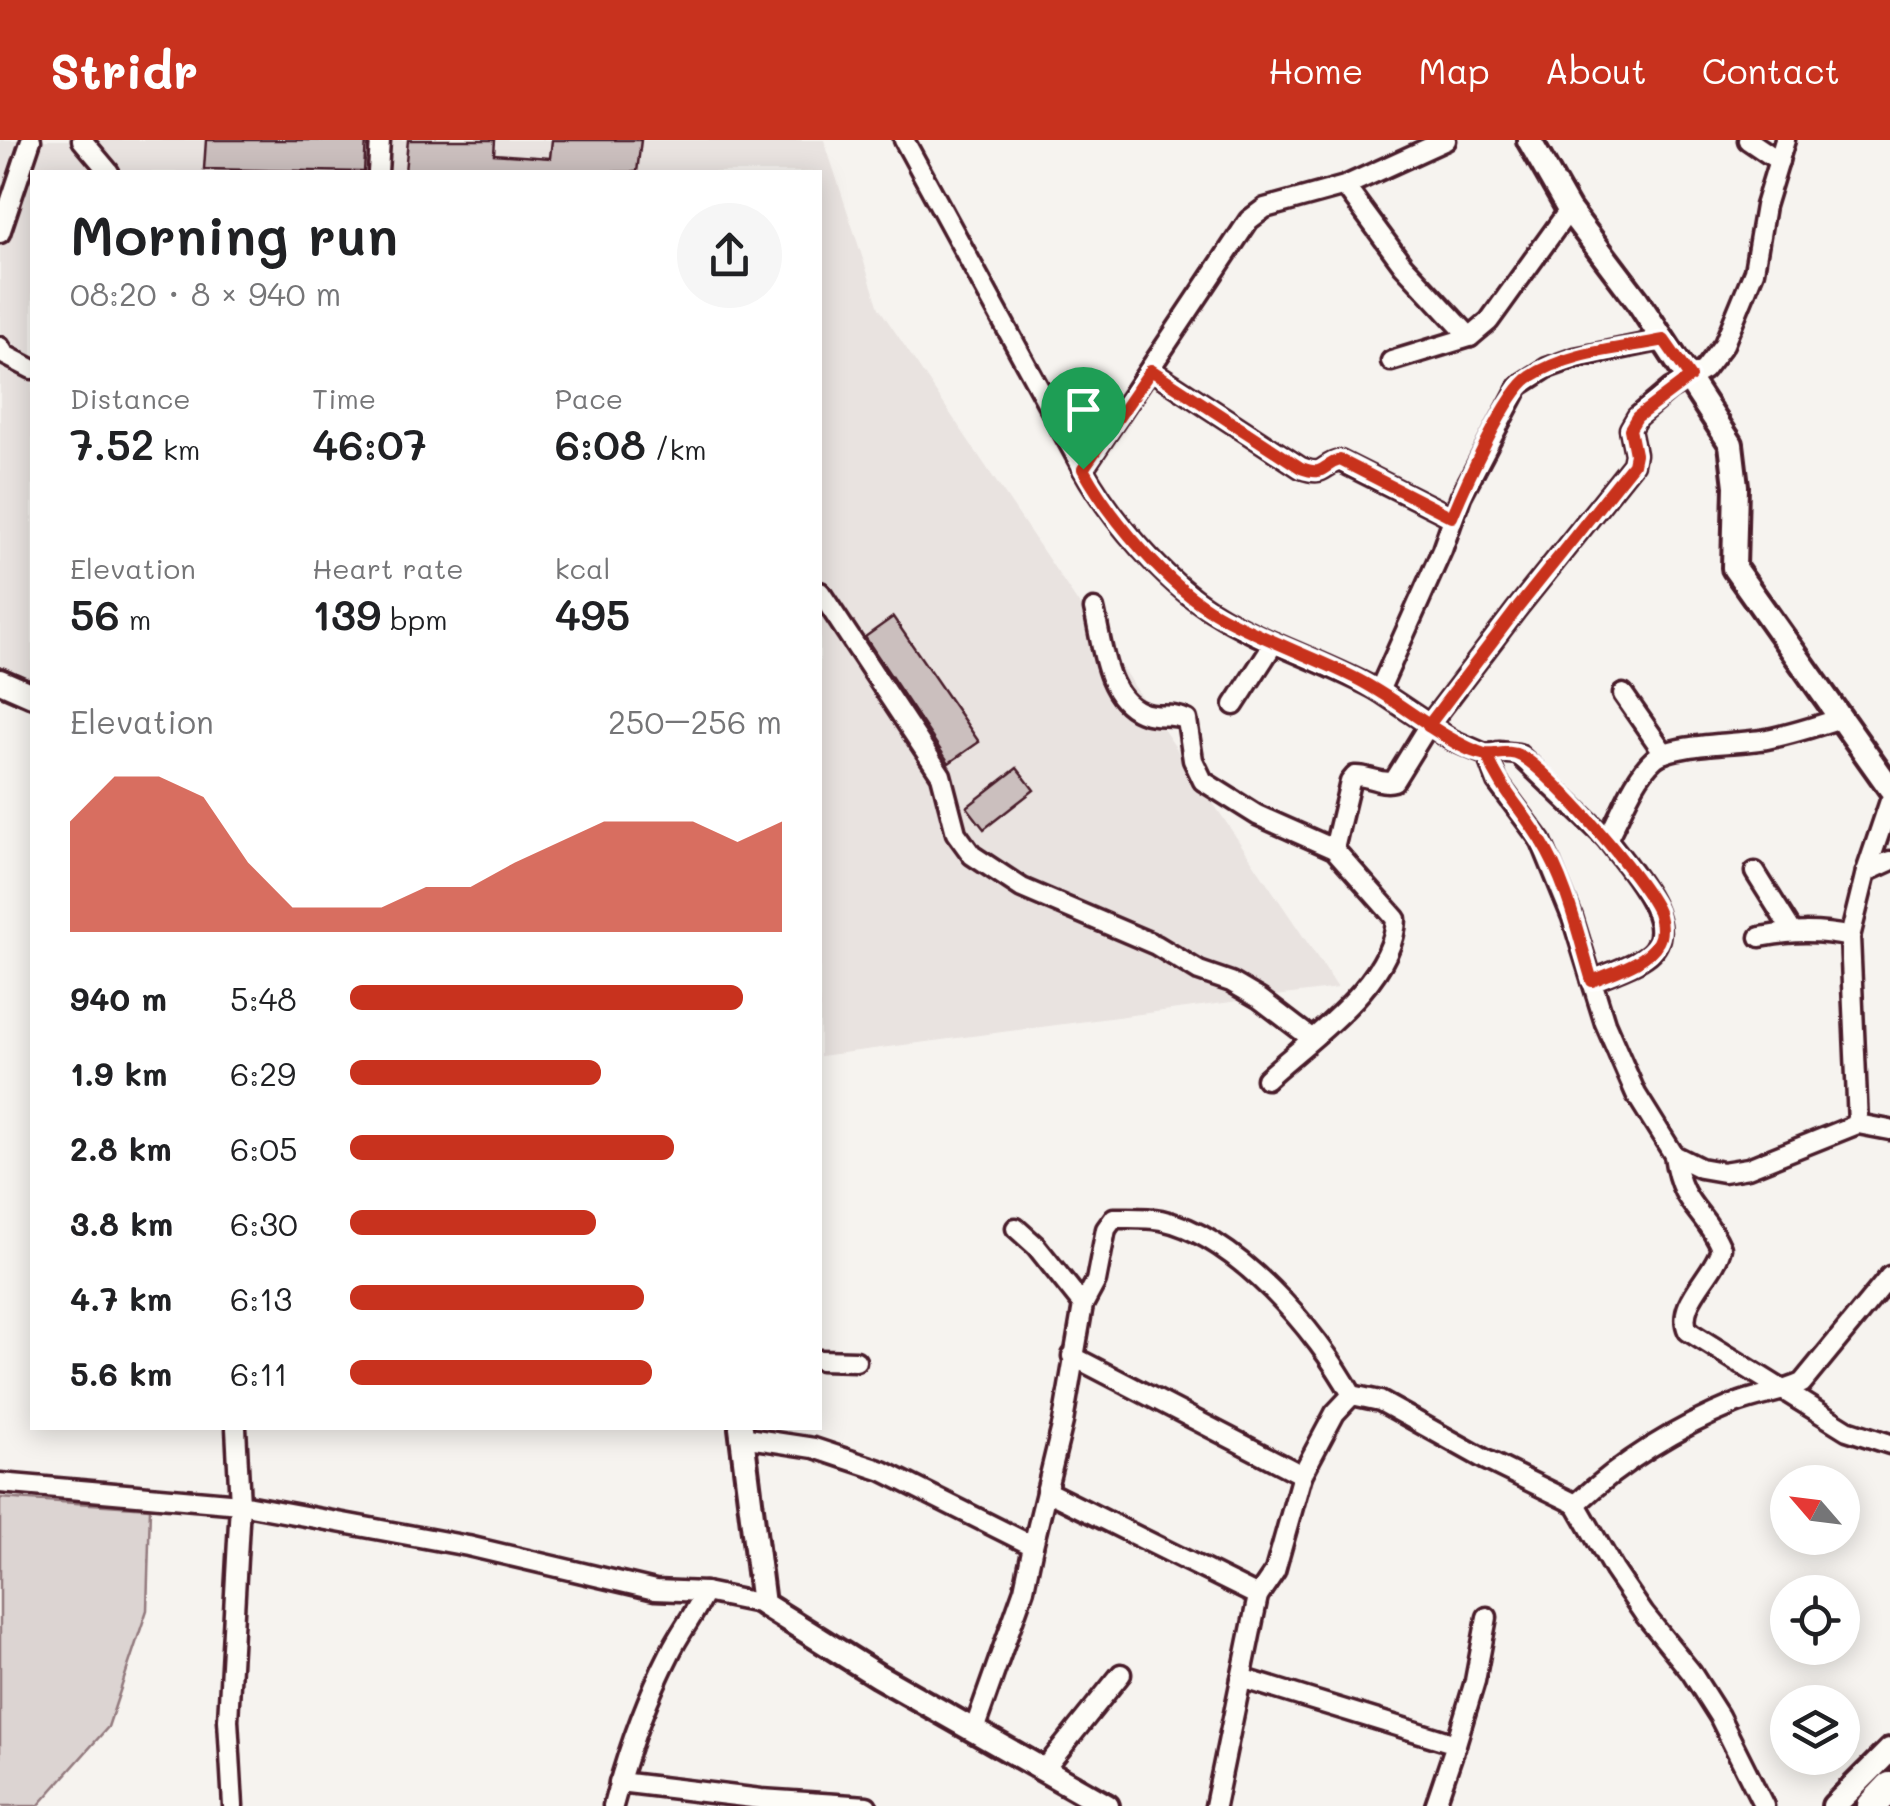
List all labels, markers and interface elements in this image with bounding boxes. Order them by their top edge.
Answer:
text: Stridr [50,39,198,101]
text: Home [1268,47,1364,93]
text: Map [1419,47,1490,93]
text: About [1545,47,1647,93]
text: Contact [1702,47,1840,93]
text: Morning run [70,198,398,270]
button: share [677,203,782,308]
text: 08:20 · 8 × 940 m [70,272,341,314]
pin [1041,367,1126,470]
text: Distance [70,380,191,416]
text: Time [312,380,376,416]
text: Pace [555,380,623,416]
icon: arrive [1056,382,1111,437]
text: 7.52 [70,416,154,471]
text: 46:07 [312,416,427,471]
text: 6:08 [555,416,646,471]
text: km [154,431,200,467]
text: /km [646,431,707,467]
text: Elevation [70,550,196,586]
text: Heart rate [312,550,464,586]
text: kcal [555,550,610,586]
text: 56 [70,586,120,641]
text: 139 [312,586,381,641]
text: 495 [555,586,630,641]
text: m [120,601,151,637]
text: bpm [381,601,447,637]
text: Elevation [70,700,214,742]
text: 250–256 m [608,700,782,742]
text: 940 m [70,977,167,1019]
text: 5:48 [230,977,297,1019]
text: 1.9 km [70,1052,167,1094]
text: 6:29 [230,1052,296,1094]
text: 2.8 km [70,1127,172,1169]
text: 6:05 [230,1127,298,1169]
text: 3.8 km [70,1202,173,1244]
text: 6:30 [230,1202,298,1244]
text: 4.7 km [70,1277,172,1319]
text: 6:13 [230,1277,292,1319]
text: 5.6 km [70,1352,172,1394]
text: 6:11 [230,1352,288,1394]
north arrow [1770,1465,1860,1555]
map controls [1770,1465,1860,1775]
button: locate [1770,1575,1860,1665]
button: layers [1770,1685,1860,1775]

